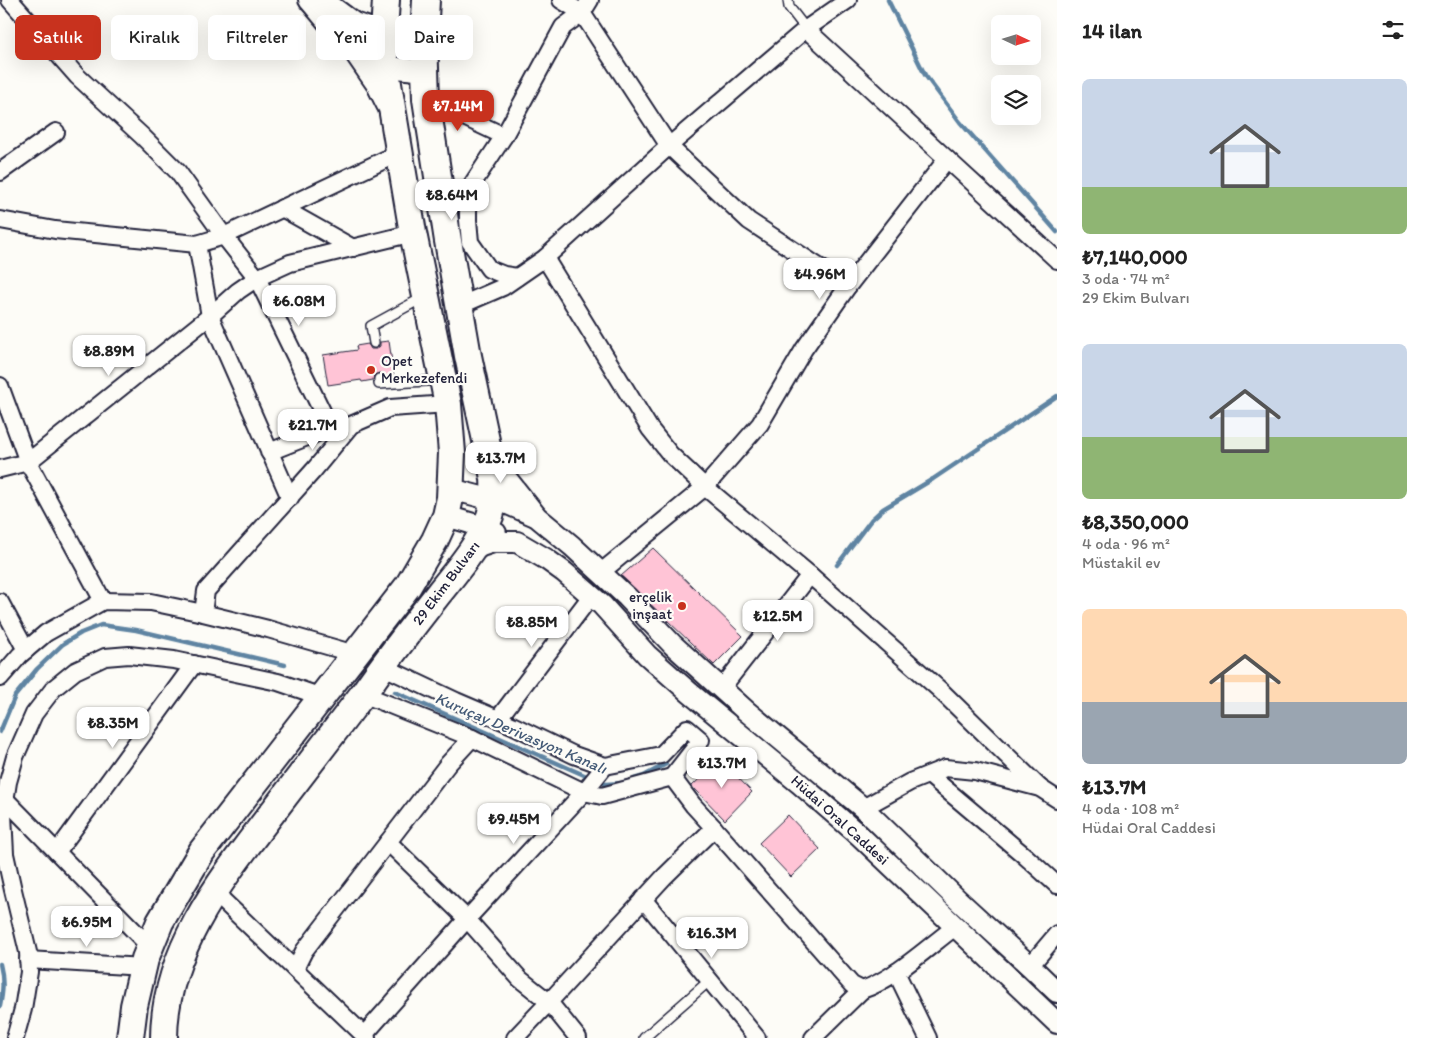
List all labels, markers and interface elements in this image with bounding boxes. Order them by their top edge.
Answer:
chip: Satılık [15,15,101,60]
chip: Kiralık [111,15,198,60]
chip: Filtreler [208,15,306,60]
chip: Yeni [316,15,385,60]
chip: Daire [395,15,473,60]
north arrow [991,15,1041,65]
map controls [991,15,1041,125]
icon: filters [1379,16,1407,44]
text: 14 ilan [1082,18,1142,43]
button: layers [991,75,1041,125]
pin: ₺7.14M [417,90,499,132]
text: ₺7.14M [433,96,483,115]
icon: home [1200,111,1290,201]
pin: ₺8.64M [411,178,493,221]
text: ₺8.64M [426,185,478,204]
text: ₺7,140,000 [1082,244,1188,269]
pin: ₺4.96M [779,258,861,300]
text: ₺4.96M [794,264,846,283]
text: 3 oda · 74 m² [1082,269,1170,288]
pin: ₺6.08M [258,284,340,327]
text: 29 Ekim Bulvarı [1082,288,1190,307]
text: ₺6.08M [273,291,325,310]
pin: ₺8.89M [68,334,150,377]
text: ₺8.89M [83,341,135,360]
place label: Opet Merkezefendi [381,352,467,387]
marker: Opet Merkezefendi [365,364,377,376]
icon: home [1200,376,1290,466]
pin: ₺21.7M [272,408,354,451]
text: ₺21.7M [289,415,337,434]
pin: ₺13.7M [460,442,542,484]
text: ₺13.7M [476,448,526,467]
text: ₺8,350,000 [1082,509,1189,534]
text: 4 oda · 96 m² [1082,534,1170,553]
street label: 29 Ekim Bulvarı [408,537,484,629]
text: Müstakil ev [1082,553,1160,572]
place label: erçelik inşaat [629,588,672,623]
marker: erçelik inşaat [676,600,688,612]
pin: ₺12.5M [737,600,819,642]
pin: ₺8.85M [491,606,573,648]
text: ₺12.5M [753,606,803,625]
text: ₺8.85M [506,612,558,631]
icon: home [1200,641,1290,731]
water label: Kuruçay Derivasyon Kanalı [432,688,610,778]
pin: ₺8.35M [72,706,154,749]
text: ₺8.35M [87,713,139,732]
pin: ₺13.7M [681,746,763,789]
text: ₺13.7M [697,753,747,772]
street label: Hüdai Oral Caddesi [787,771,893,869]
text: ₺13.7M [1082,774,1147,799]
text: 4 oda · 108 m² [1082,799,1179,818]
pin: ₺9.45M [473,802,555,845]
text: ₺9.45M [488,809,540,828]
text: Hüdai Oral Caddesi [1082,818,1216,837]
pin: ₺6.95M [46,906,128,948]
text: ₺6.95M [62,912,112,931]
pin: ₺16.3M [671,916,753,959]
text: ₺16.3M [687,923,737,942]

